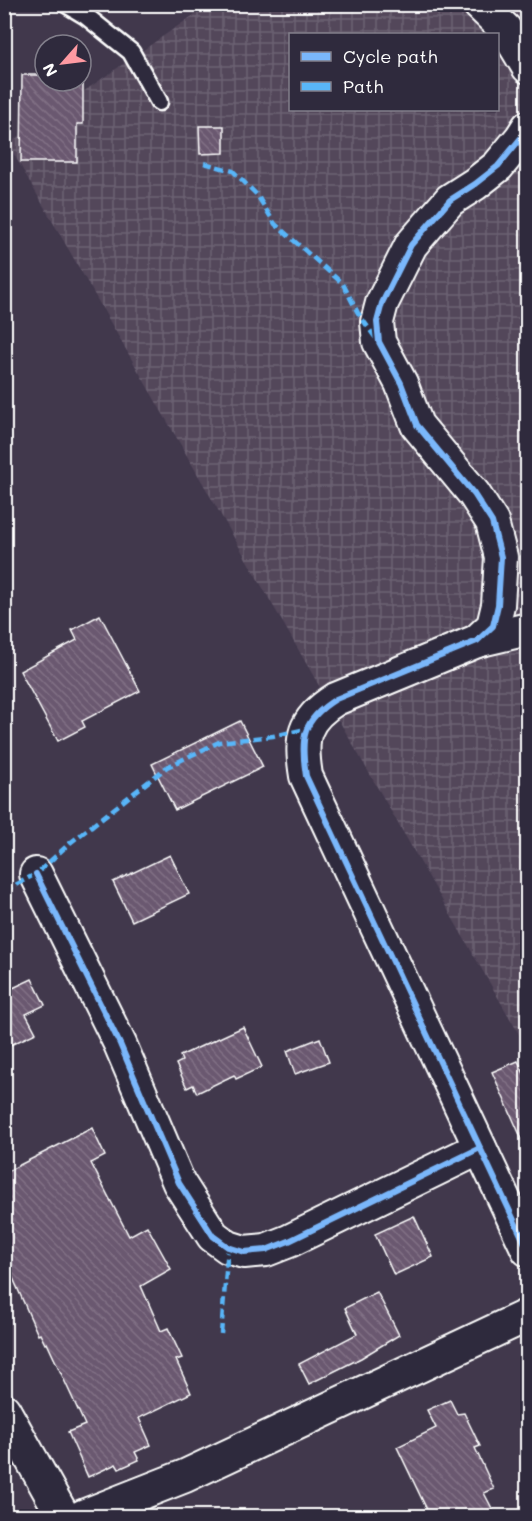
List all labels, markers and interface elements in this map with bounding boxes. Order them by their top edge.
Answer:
north arrow [33,33,93,93]
legend [289,33,499,111]
text: Cycle path [343,44,438,68]
text: N [37,60,61,81]
text: Path [343,74,383,98]

